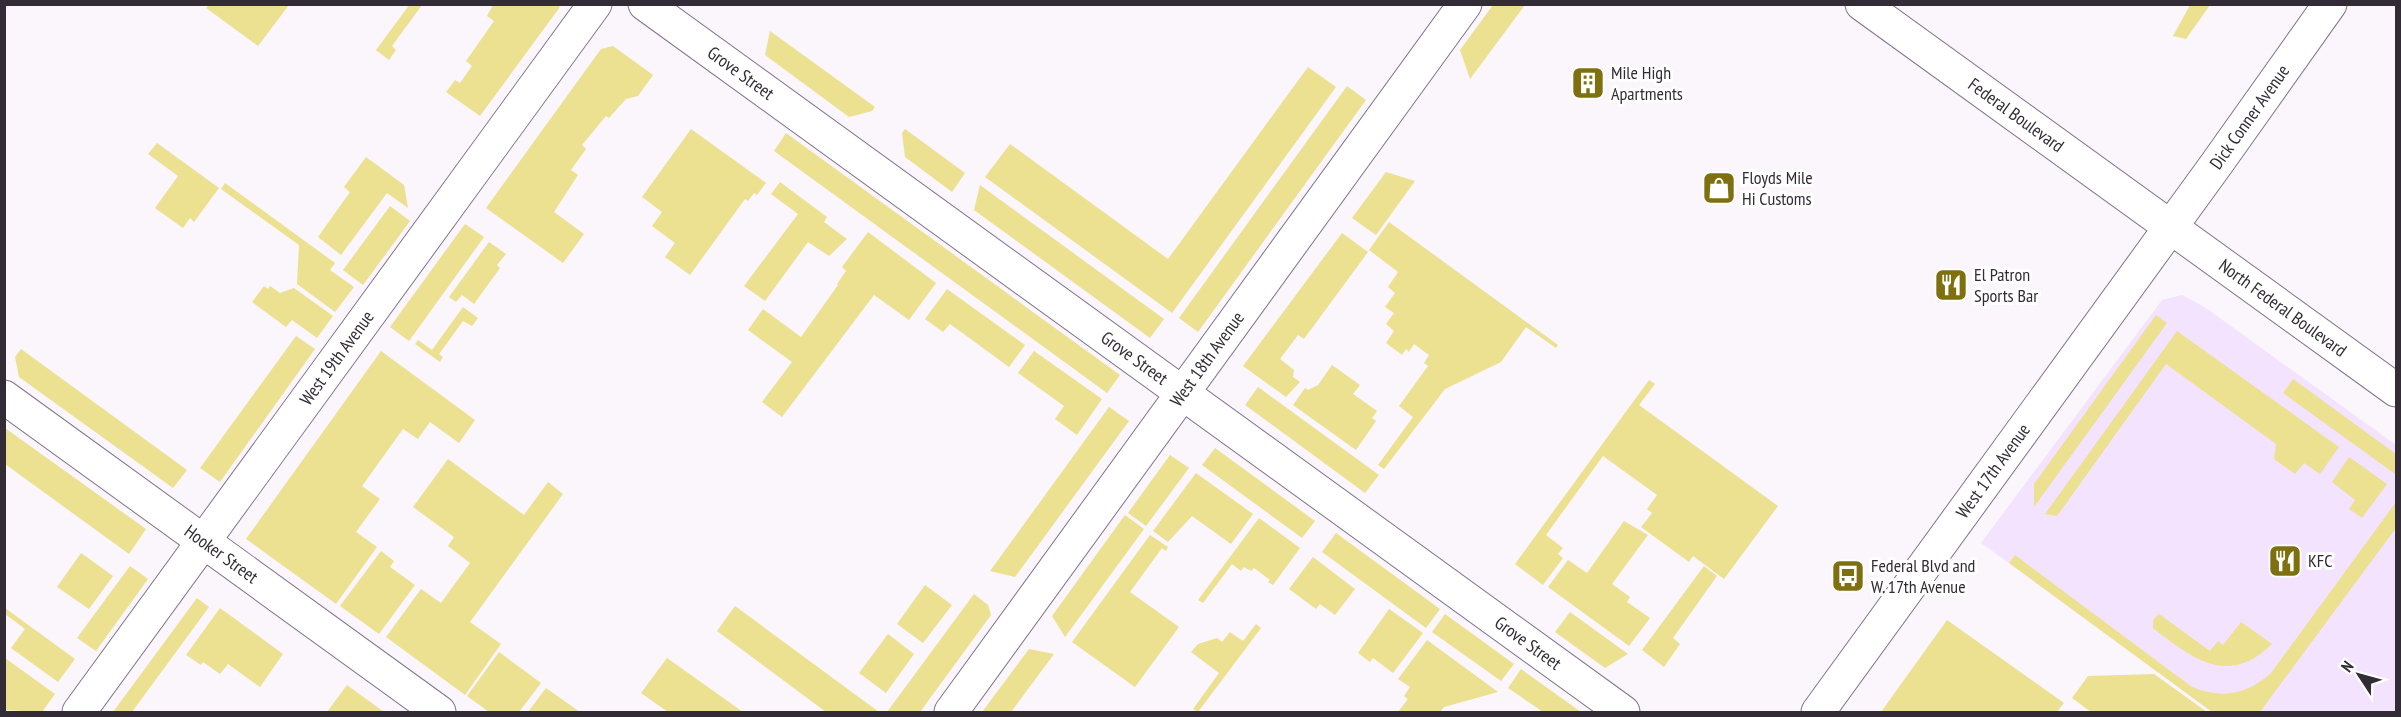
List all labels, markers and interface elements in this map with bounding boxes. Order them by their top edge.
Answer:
street label: Grove Street [703,41,779,105]
street label: Dick Conner Avenue [2204,60,2294,174]
place label: Mile High Apartments [1611,61,1683,105]
building icon: Mile High Apartments [1570,65,1606,101]
street label: Federal Boulevard [1964,73,2069,157]
place label: Floyds Mile Hi Customs [1742,166,1813,210]
shop icon: Floyds Mile Hi Customs [1701,170,1737,206]
street label: North Federal Boulevard [2215,254,2351,362]
place label: El Patron Sports Bar [1974,263,2038,307]
restaurant icon: El Patron Sports Bar [1933,267,1969,303]
street label: West 19th Avenue [294,306,379,410]
street label: West 18th Avenue [1165,307,1249,411]
street label: Grove Street [1097,326,1172,390]
street label: West 17th Avenue [1951,419,2035,523]
street label: Hooker Street [180,519,263,588]
restaurant icon: KFC [2267,543,2303,579]
place label: KFC [2308,549,2333,572]
place label: Federal Blvd and W. 17th Avenue [1871,554,1975,598]
bus stop icon: Federal Blvd and W. 17th Avenue [1830,558,1866,594]
street label: Grove Street [1490,611,1566,675]
north arrow [2329,645,2389,705]
text: N [2336,657,2357,676]

